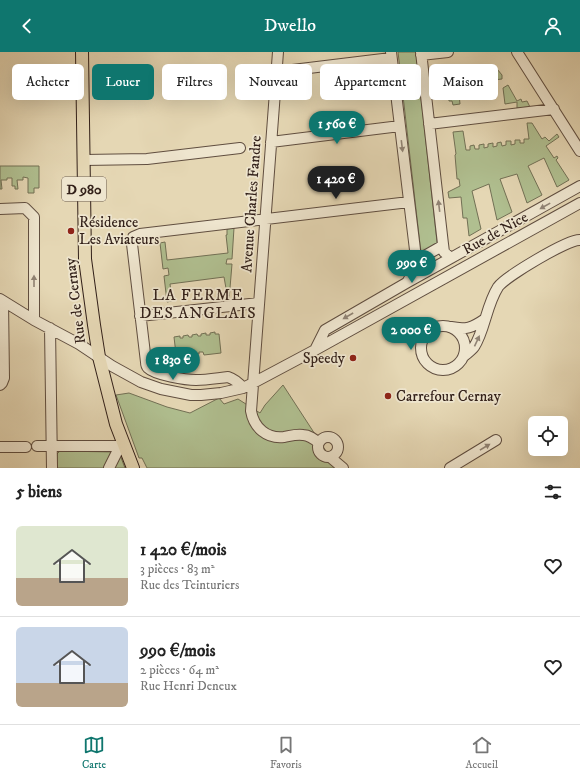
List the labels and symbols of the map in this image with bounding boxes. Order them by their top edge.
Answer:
pin: 1 560 € [300,111,374,145]
street label: Avenue Charles Fandre [237,135,266,273]
one-way arrow [399,140,405,152]
pin: 1 420 € [299,166,373,200]
road number: D 980 [62,177,106,201]
one-way arrow [435,200,442,212]
one-way arrow [539,202,551,209]
street label: Rue de Nice [459,208,531,259]
place label: Résidence Les Aviateurs [79,213,159,249]
marker: Résidence Les Aviateurs [66,226,76,236]
pin: 990 € [384,250,440,284]
street label: Rue de Cernay [61,256,90,345]
one-way arrow [31,274,37,287]
district label: LA FERME DES ANGLAIS [139,285,257,323]
one-way arrow [342,313,354,320]
pin: 2 000 € [374,317,448,351]
one-way arrow [474,335,480,346]
pin: 1 830 € [136,347,210,381]
place label: Speedy [303,349,346,368]
marker: Speedy [348,353,358,363]
place label: Carrefour Cernay [396,387,502,406]
marker: Carrefour Cernay [383,391,393,401]
one-way arrow [479,443,491,450]

